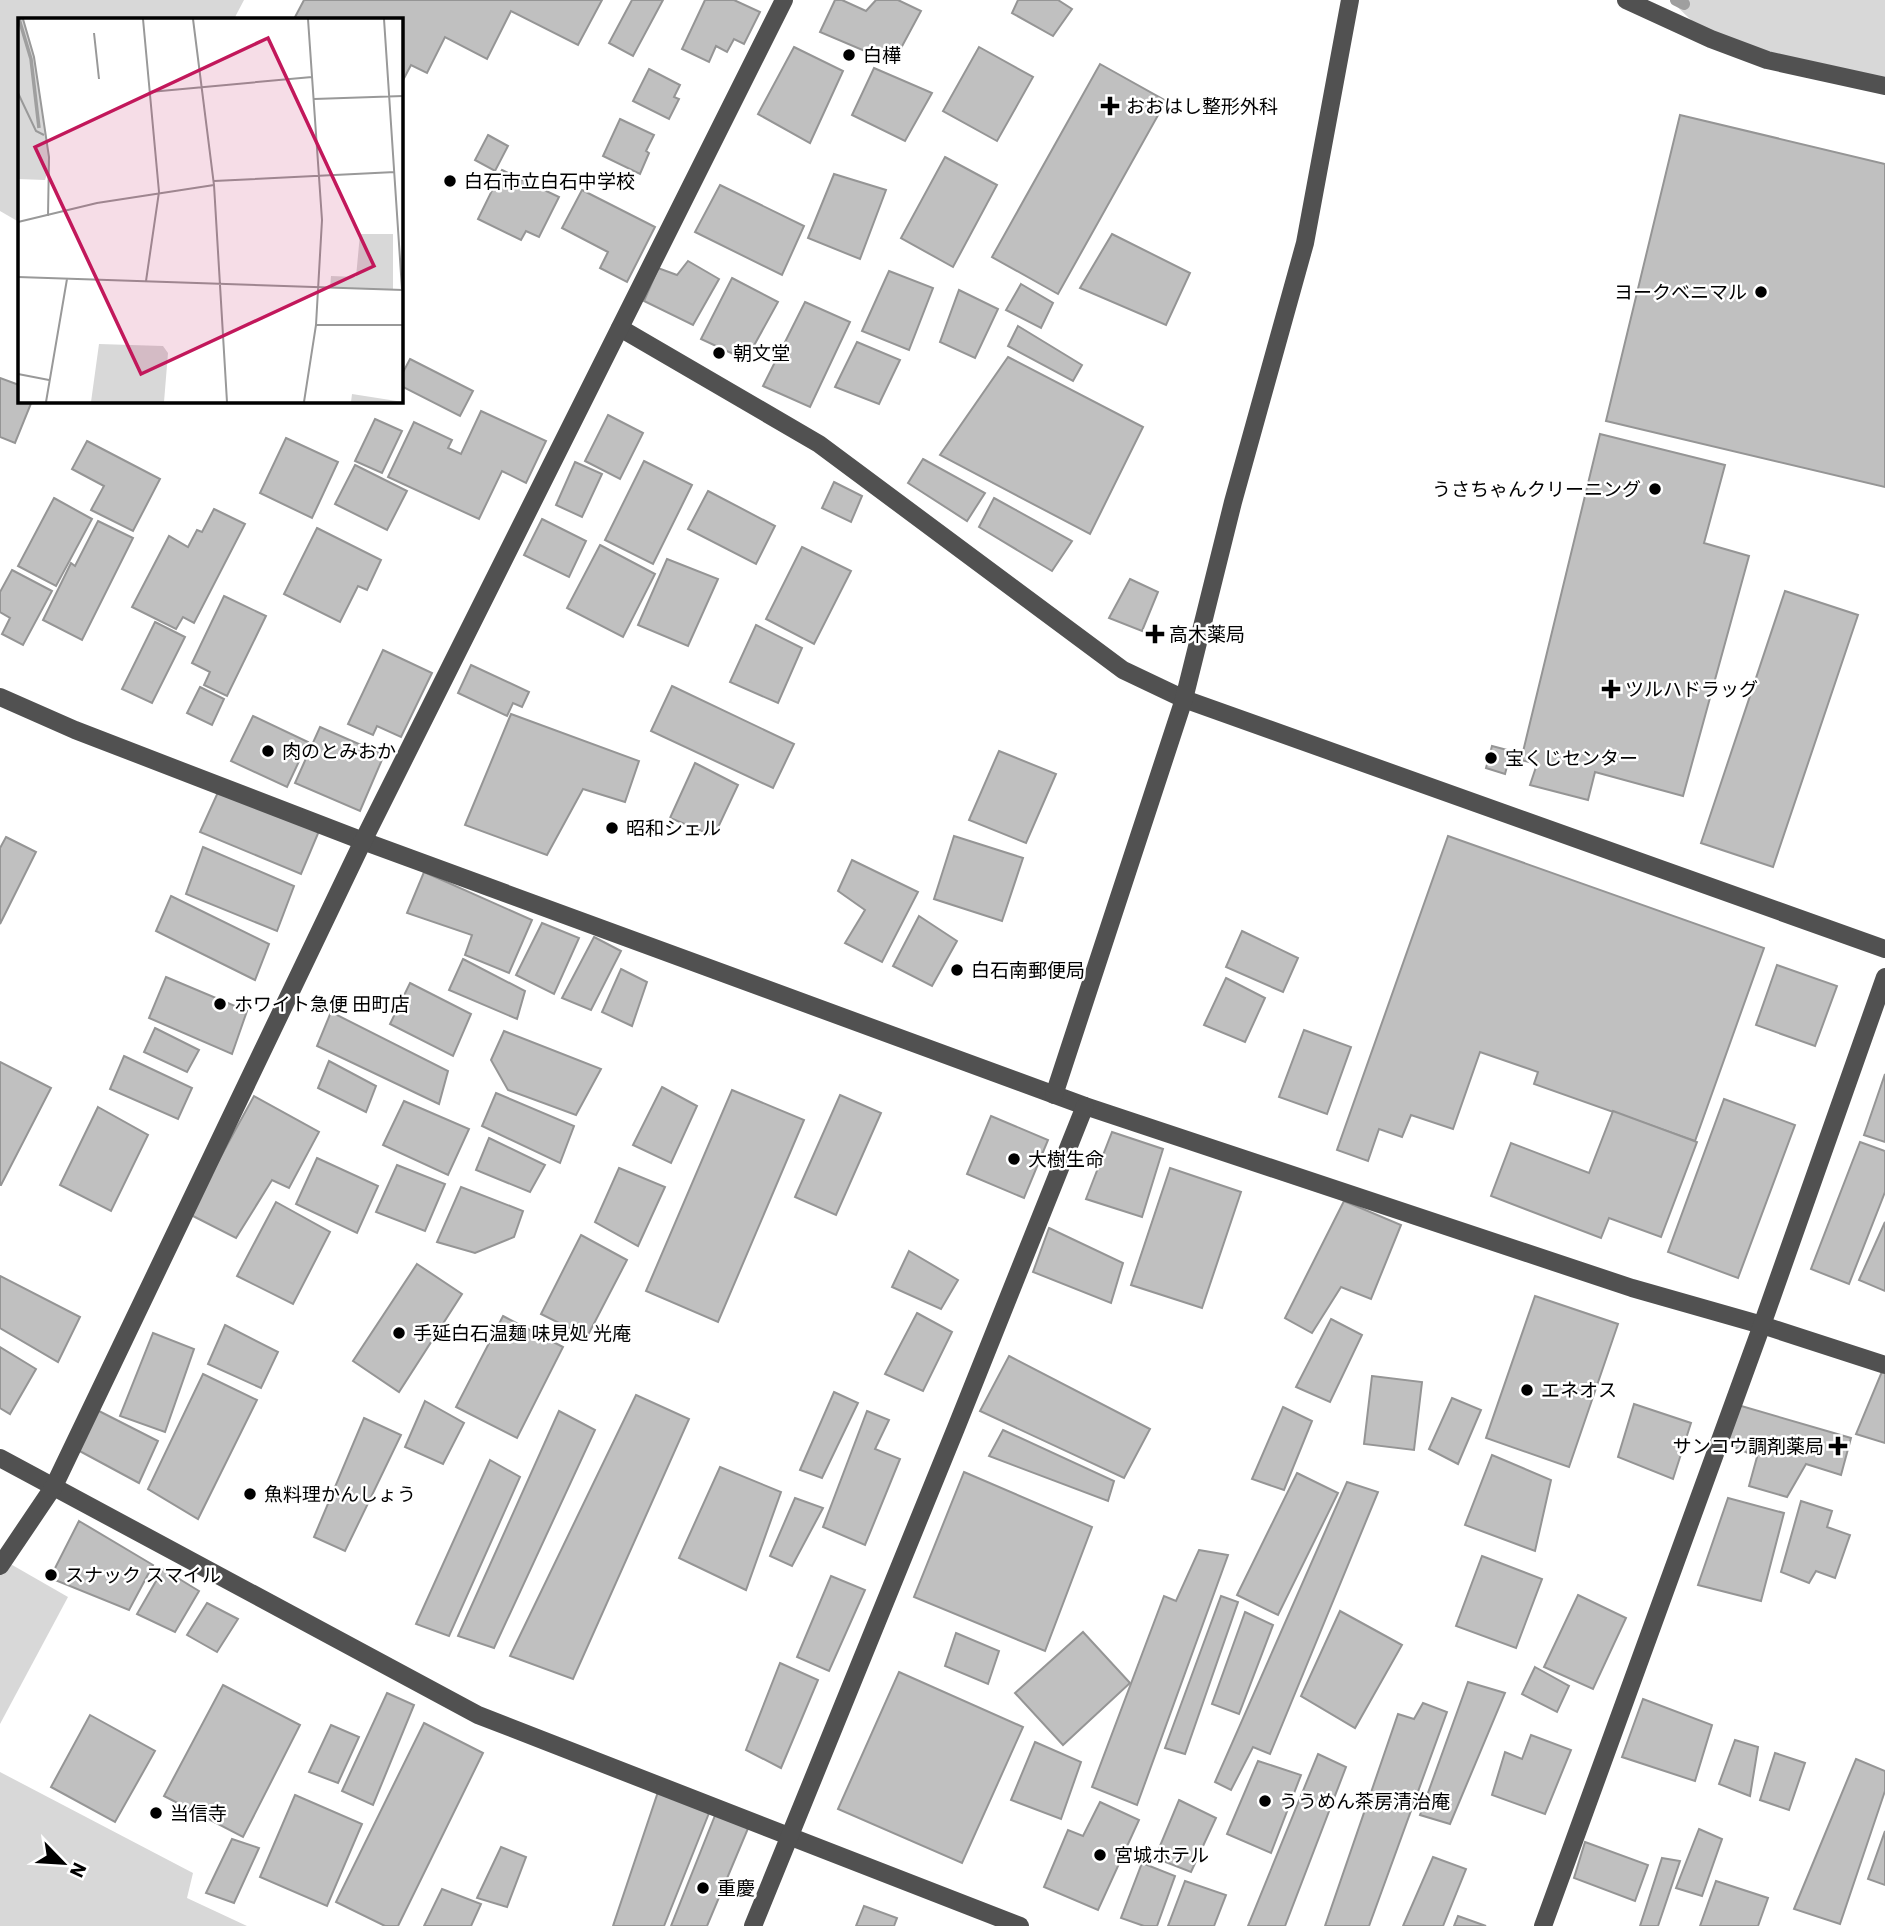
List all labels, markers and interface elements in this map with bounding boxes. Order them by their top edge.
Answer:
inset map [18,18,402,402]
place label: 白樺 [863,43,901,67]
marker: 白樺 [841,47,857,63]
place label: おおはし整形外科 [1126,94,1278,118]
marker: おおはし整形外科 [1100,96,1120,116]
place label: 白石市立白石中学校 [464,169,635,193]
marker: 白石市立白石中学校 [442,173,458,189]
place label: ヨークベニマル [1614,280,1747,304]
marker: ヨークベニマル [1753,284,1769,300]
place label: 朝文堂 [733,341,790,365]
marker: 朝文堂 [711,345,727,361]
place label: うさちゃんクリーニング [1432,477,1641,501]
marker: うさちゃんクリーニング [1647,481,1663,497]
place label: 高木薬局 [1169,622,1245,646]
marker: 高木薬局 [1147,626,1163,642]
place label: ツルハドラッグ [1625,677,1758,701]
marker: ツルハドラッグ [1603,681,1619,697]
place label: 肉のとみおか [282,739,396,763]
marker: 肉のとみおか [260,743,276,759]
place label: 宝くじセンター [1505,746,1638,770]
marker: 宝くじセンター [1483,750,1499,766]
place label: 昭和シェル [626,816,721,840]
marker: 昭和シェル [604,820,620,836]
place label: 白石南郵便局 [971,958,1085,982]
marker: 白石南郵便局 [949,962,965,978]
place label: ホワイト急便 田町店 [234,992,410,1016]
marker: ホワイト急便 田町店 [212,996,228,1012]
place label: 大樹生命 [1028,1147,1104,1171]
marker: 大樹生命 [1006,1151,1022,1167]
place label: 手延白石温麺 味見処 光庵 [413,1321,631,1345]
marker: 手延白石温麺 味見処 光庵 [391,1325,407,1341]
place label: エネオス [1541,1378,1617,1402]
marker: エネオス [1519,1382,1535,1398]
place label: サンコウ調剤薬局 [1673,1434,1824,1458]
marker: サンコウ調剤薬局 [1830,1438,1846,1454]
place label: 魚料理かんしょう [264,1482,416,1506]
marker: 魚料理かんしょう [242,1486,258,1502]
place label: スナック スマイル [65,1563,221,1587]
marker: スナック スマイル [43,1567,59,1583]
place label: ううめん茶房清治庵 [1279,1789,1450,1813]
marker: ううめん茶房清治庵 [1257,1793,1273,1809]
place label: 当信寺 [170,1801,227,1825]
marker: 当信寺 [148,1805,164,1821]
north arrow [28,1828,98,1898]
place label: 宮城ホテル [1114,1843,1209,1867]
marker: 宮城ホテル [1092,1847,1108,1863]
text: N [65,1859,92,1881]
place label: 重慶 [717,1876,755,1900]
marker: 重慶 [695,1880,711,1896]

